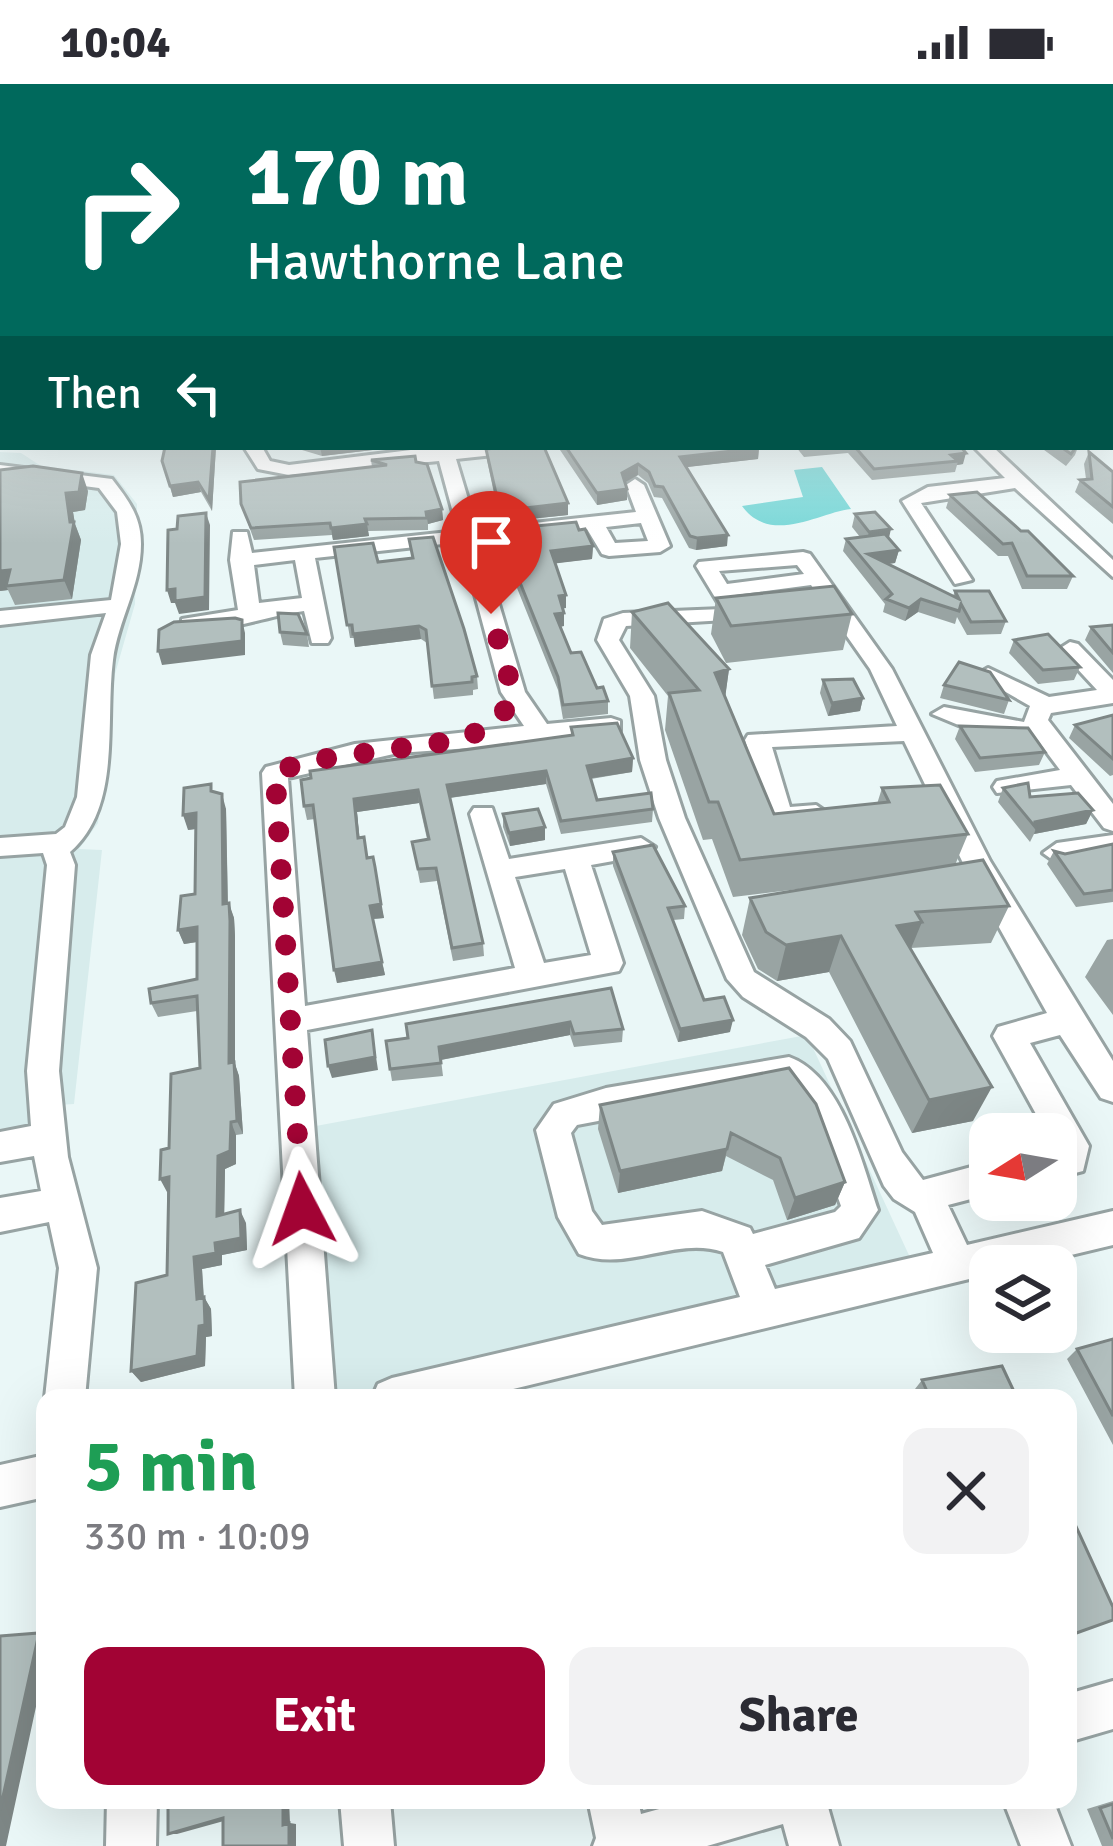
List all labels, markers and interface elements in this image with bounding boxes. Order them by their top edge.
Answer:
text: 10:04 [60,15,170,70]
text: 170 m [246,125,468,229]
icon: right [48,132,204,288]
text: Hawthorne Lane [246,228,625,295]
icon: left [166,360,232,426]
text: Then [48,366,142,421]
pin [440,491,542,614]
icon: arrive [458,509,524,575]
north arrow [969,1113,1077,1221]
map controls [969,1113,1077,1353]
position arrow [239,1146,365,1272]
button: layers [969,1245,1077,1353]
text: 5 min [84,1422,258,1511]
button: close [903,1428,1029,1554]
text: 330 m · 10:09 [84,1512,311,1560]
button: Exit [84,1647,545,1785]
button: Share [569,1647,1029,1785]

